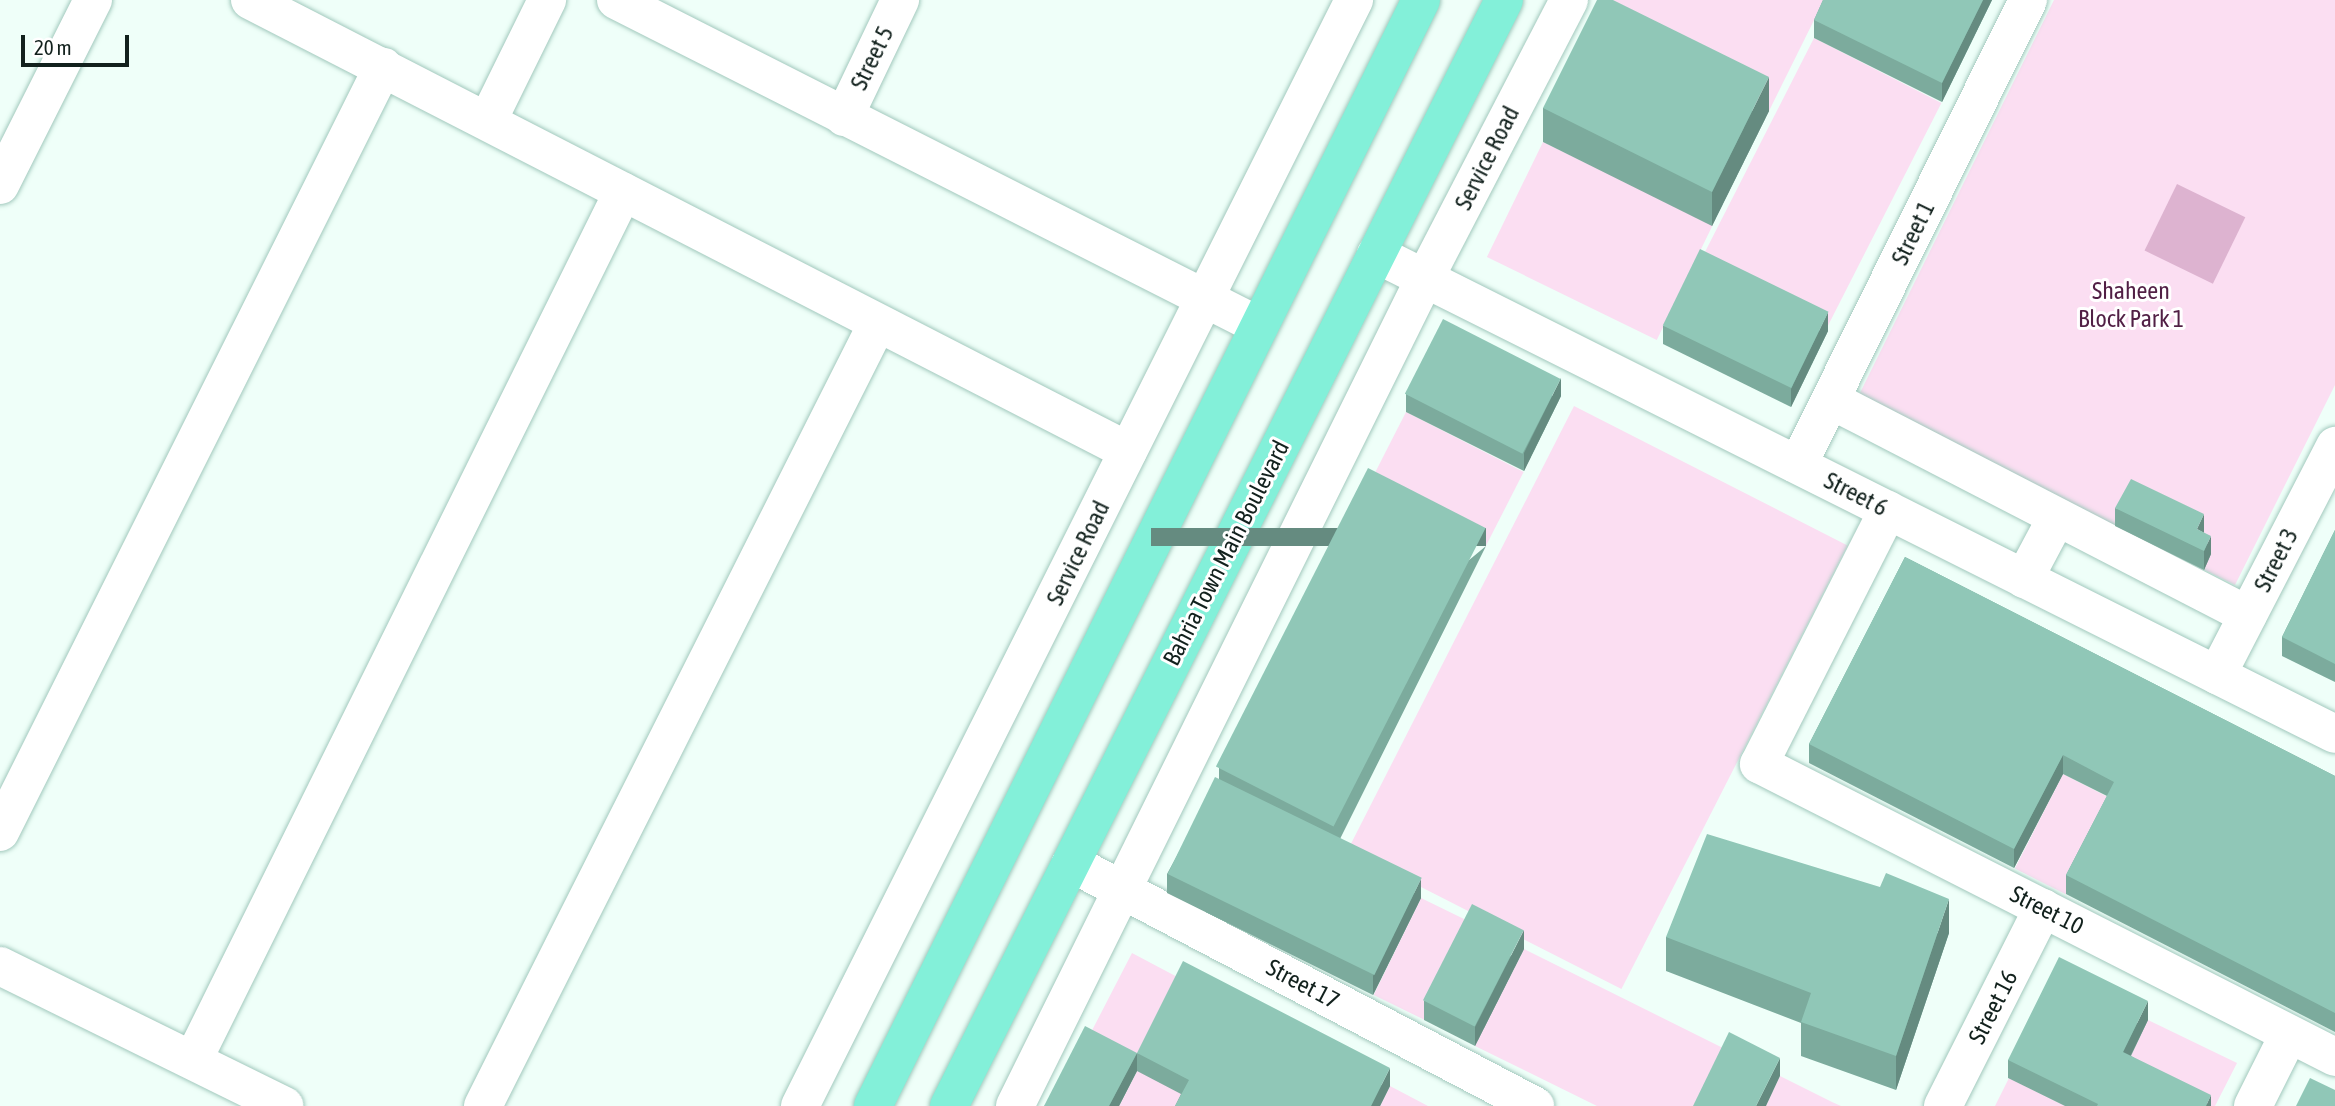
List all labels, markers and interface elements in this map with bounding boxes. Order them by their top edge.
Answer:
scale bar [24,21,133,65]
street label: Street 5 [844,21,900,95]
text: 20 m [34,35,72,59]
street label: Service Road [1449,101,1525,215]
street label: Street 1 [1885,196,1941,270]
park label: Shaheen Block Park 1 [2078,277,2184,333]
street label: Bahria Town Main Boulevard [1157,436,1295,670]
street label: Street 6 [1820,466,1892,522]
street label: Service Road [1040,496,1116,610]
street label: Street 3 [2248,524,2304,596]
street label: Street 10 [2005,879,2089,941]
street label: Street 17 [1262,953,1344,1015]
street label: Street 16 [1962,965,2024,1049]

